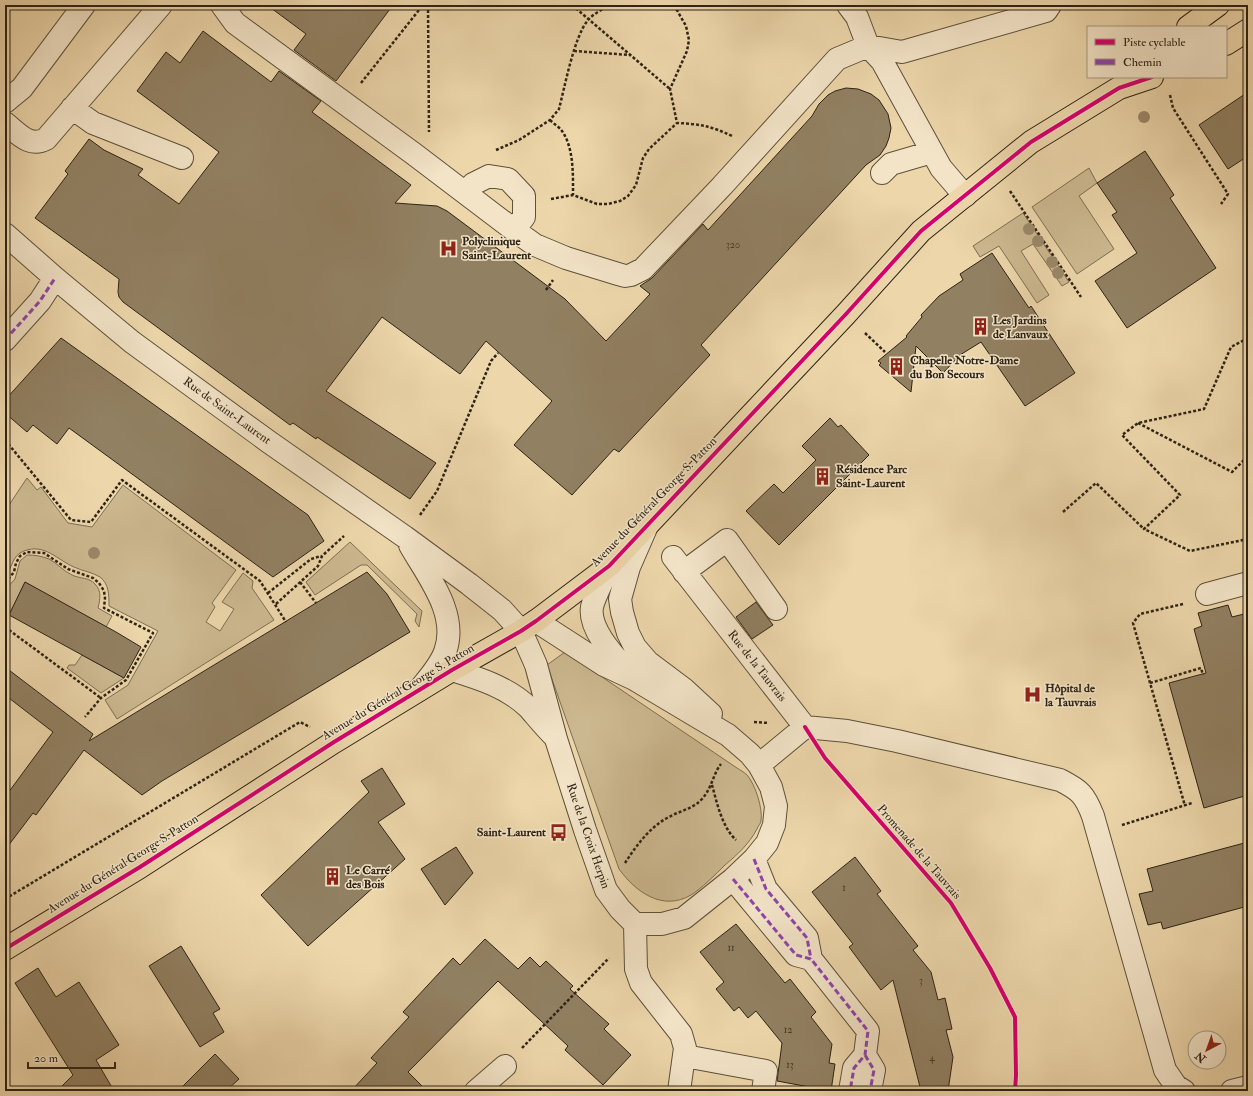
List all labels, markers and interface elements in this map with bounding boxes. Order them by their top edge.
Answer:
legend [1087,26,1227,78]
text: Piste cyclable [1123,35,1185,50]
text: Chemin [1123,55,1162,70]
place label: Polyclinique Saint-Laurent [462,234,531,263]
hospital icon: Polyclinique Saint-Laurent [439,238,459,258]
house number: 320 [726,239,740,251]
place label: Les Jardins de Lanvaux [993,313,1048,342]
building icon: Les Jardins de Lanvaux [970,317,990,337]
place label: Chapelle Notre-Dame du Bon Secours [910,353,1019,382]
building icon: Chapelle Notre-Dame du Bon Secours [887,357,907,377]
street label: Rue de Saint-Laurent [180,374,274,448]
street label: Avenue du Général George S. Patton [587,434,720,571]
place label: Résidence Parc Saint-Laurent [836,462,907,491]
building icon: Résidence Parc Saint-Laurent [813,466,833,486]
street label: Rue de la Tauvrais [724,627,790,705]
street label: Avenue du Général George S. Patton [318,641,477,744]
place label: Hôpital de la Tauvrais [1044,681,1096,710]
hospital icon: Hôpital de la Tauvrais [1022,685,1042,705]
street label: Rue de la Croix Herpin [563,781,613,891]
street label: Promenade de la Tauvrais [874,802,964,902]
street label: Avenue du Général George S. Patton [44,811,201,917]
bus stop icon: Saint-Laurent [549,822,569,842]
place label: Saint-Laurent [477,825,546,840]
place label: Le Carré des Bois [346,863,391,892]
building icon: Le Carré des Bois [323,867,343,887]
house number: 1 [842,882,846,894]
house number: 11 [727,942,735,954]
house number: 3 [919,975,923,987]
house number: 12 [784,1024,792,1036]
north arrow [1187,1030,1227,1070]
scale bar [28,1044,115,1070]
text: N [1192,1048,1210,1066]
text: 20 m [34,1051,59,1066]
house number: 4 [929,1052,935,1064]
house number: 13 [786,1059,794,1071]

